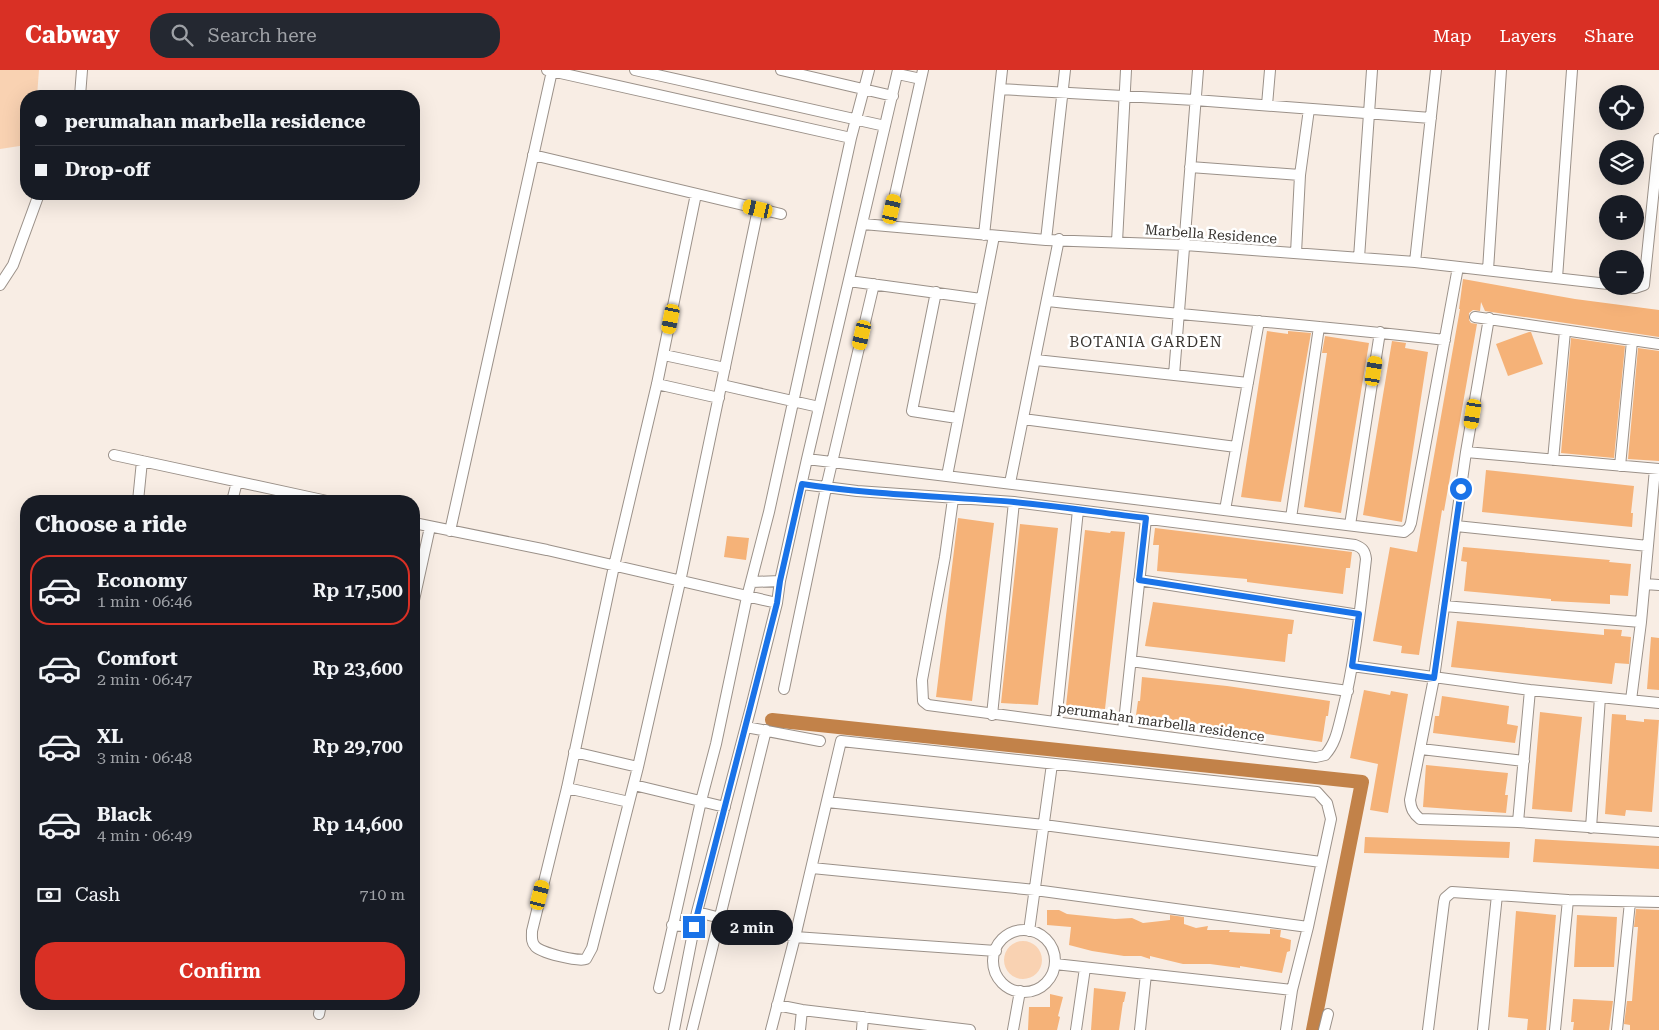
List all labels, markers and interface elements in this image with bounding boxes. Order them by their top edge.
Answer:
search box [150,13,500,58]
text: Cabway [25,21,120,49]
icon: search [168,21,196,49]
text: Search here [208,24,317,47]
text: Map [1433,25,1472,46]
text: Layers [1500,25,1556,46]
text: Share [1584,25,1634,46]
map controls [1599,85,1644,295]
button: locate [1599,85,1644,130]
text: perumahan marbella residence [65,110,366,133]
button: layers [1599,140,1644,185]
text: Drop-off [65,158,150,181]
car [881,193,902,225]
button: + [1599,195,1644,240]
car [741,198,774,220]
street label: Marbella Residence [1144,221,1278,247]
button: − [1599,250,1644,295]
car [660,303,681,335]
car [851,319,872,351]
district label: BOTANIA GARDEN [1069,333,1223,351]
car [1364,355,1383,387]
car [1463,398,1482,430]
route start [1450,478,1472,500]
text: Choose a ride [35,512,187,537]
icon: car [37,568,82,613]
text: Economy [97,569,187,592]
text: Rp 17,500 [313,579,403,602]
text: 1 min · 06:46 [97,592,192,611]
icon: car [37,646,82,691]
text: Comfort [97,647,178,670]
text: Rp 23,600 [313,657,403,680]
text: 2 min · 06:47 [97,670,192,689]
street label: perumahan marbella residence [1056,700,1266,745]
icon: car [37,724,82,769]
text: XL [97,725,123,748]
text: Rp 29,700 [313,735,403,758]
text: 3 min · 06:48 [97,748,192,767]
icon: car [37,802,82,847]
text: Black [97,803,152,826]
text: Rp 14,600 [313,813,403,836]
text: 4 min · 06:49 [97,826,192,845]
car [529,879,550,911]
icon: cash [35,881,63,909]
text: Cash [75,883,120,906]
text: 710 m [359,885,405,904]
callout: 2 min [712,910,794,944]
route end [683,916,705,938]
text: 2 min [730,918,774,937]
button: Confirm [35,942,405,1000]

